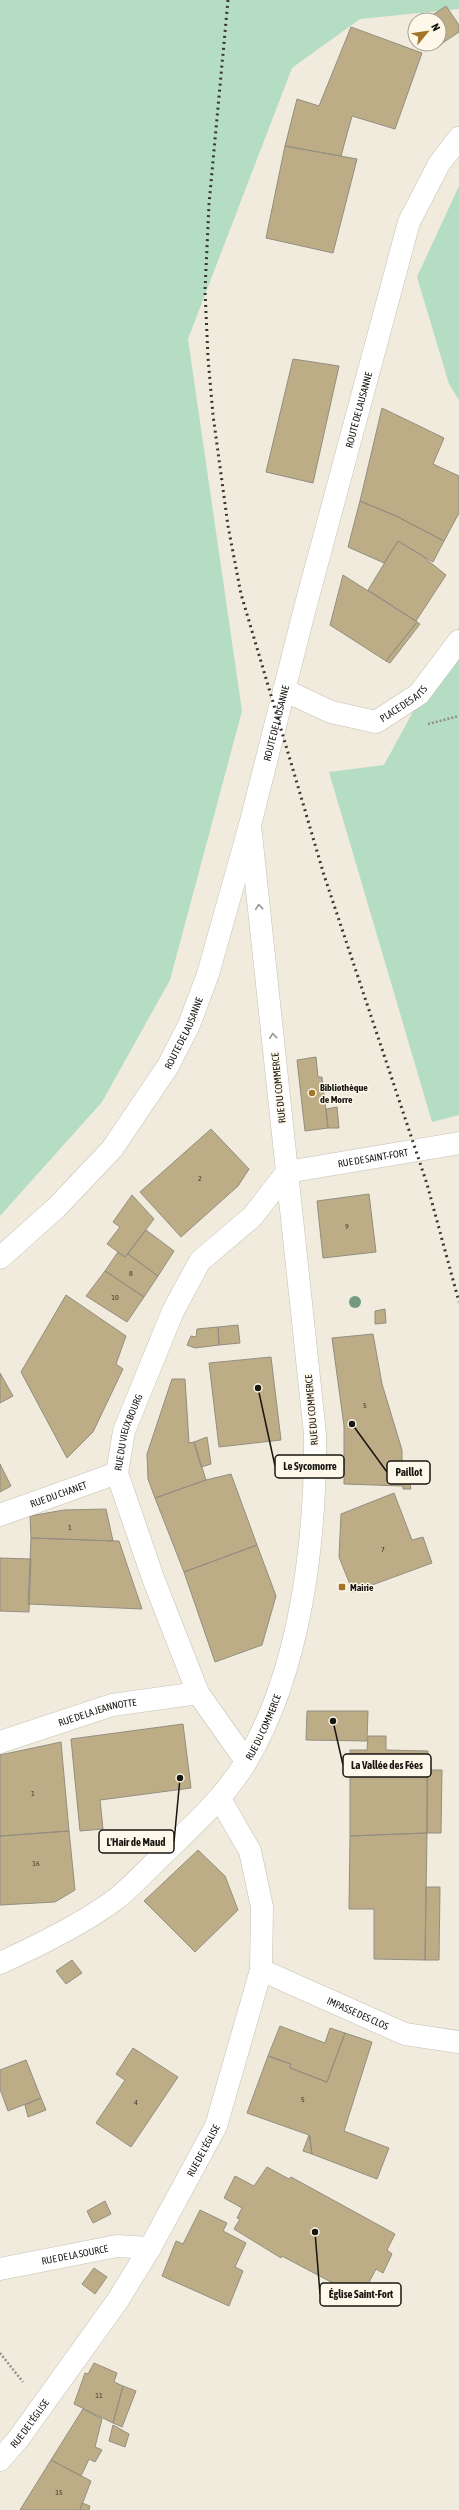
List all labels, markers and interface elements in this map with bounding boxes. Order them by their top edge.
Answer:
north arrow [407,12,447,52]
text: N [429,21,443,33]
street label: ROUTE DE LAUSANNE [343,370,375,449]
street label: ROUTE DE LAUSANNE [261,683,291,762]
street label: PLACE DES AITS [378,684,429,724]
one-way arrow [255,904,264,910]
street label: ROUTE DE LAUSANNE [162,995,205,1071]
one-way arrow [268,1033,277,1039]
street label: RUE DU COMMERCE [269,1051,288,1124]
place label: Bibliothèque de Morre [320,1082,368,1105]
marker: Bibliothèque de Morre [307,1088,317,1098]
street label: RUE DE SAINT-FORT [337,1147,409,1169]
house number: 2 [198,1174,202,1183]
house number: 9 [345,1222,349,1231]
house number: 8 [129,1269,133,1278]
house number: 10 [111,1293,119,1302]
street label: RUE DU COMMERCE [303,1373,320,1446]
street label: RUE DU VIEUX BOURG [112,1393,144,1472]
house number: 5 [363,1401,367,1410]
callout: Le Sycomorre [275,1455,344,1478]
text: Le Sycomorre [283,1460,337,1472]
callout: Paillot [387,1461,430,1484]
text: Paillot [396,1466,423,1478]
street label: RUE DU CHANET [29,1479,89,1510]
house number: 1 [68,1523,72,1532]
house number: 7 [381,1545,385,1554]
marker: Mairie [337,1582,347,1592]
place label: Mairie [350,1582,374,1593]
street label: RUE DU COMMERCE [243,1692,283,1762]
street label: RUE DE LA JEANNOTTE [57,1697,138,1728]
callout: La Vallée des Fées [343,1754,431,1777]
text: La Vallée des Fées [351,1759,423,1771]
house number: 1 [31,1789,35,1798]
callout: L'Hair de Maud [99,1830,174,1853]
text: L'Hair de Maud [106,1836,166,1848]
house number: 16 [32,1859,40,1868]
street label: IMPASSE DES CLOS [325,1995,390,2032]
house number: 5 [301,2095,305,2104]
house number: 4 [134,2098,138,2107]
street label: RUE DE L'ÉGLISE [185,2122,222,2178]
street label: RUE DE LA SOURCE [40,2243,110,2267]
callout: Église Saint-Fort [320,2283,401,2306]
text: Église Saint-Fort [329,2288,394,2300]
house number: 11 [95,2391,103,2400]
street label: RUE DE L'ÉGLISE [8,2397,51,2450]
house number: 15 [55,2488,63,2497]

